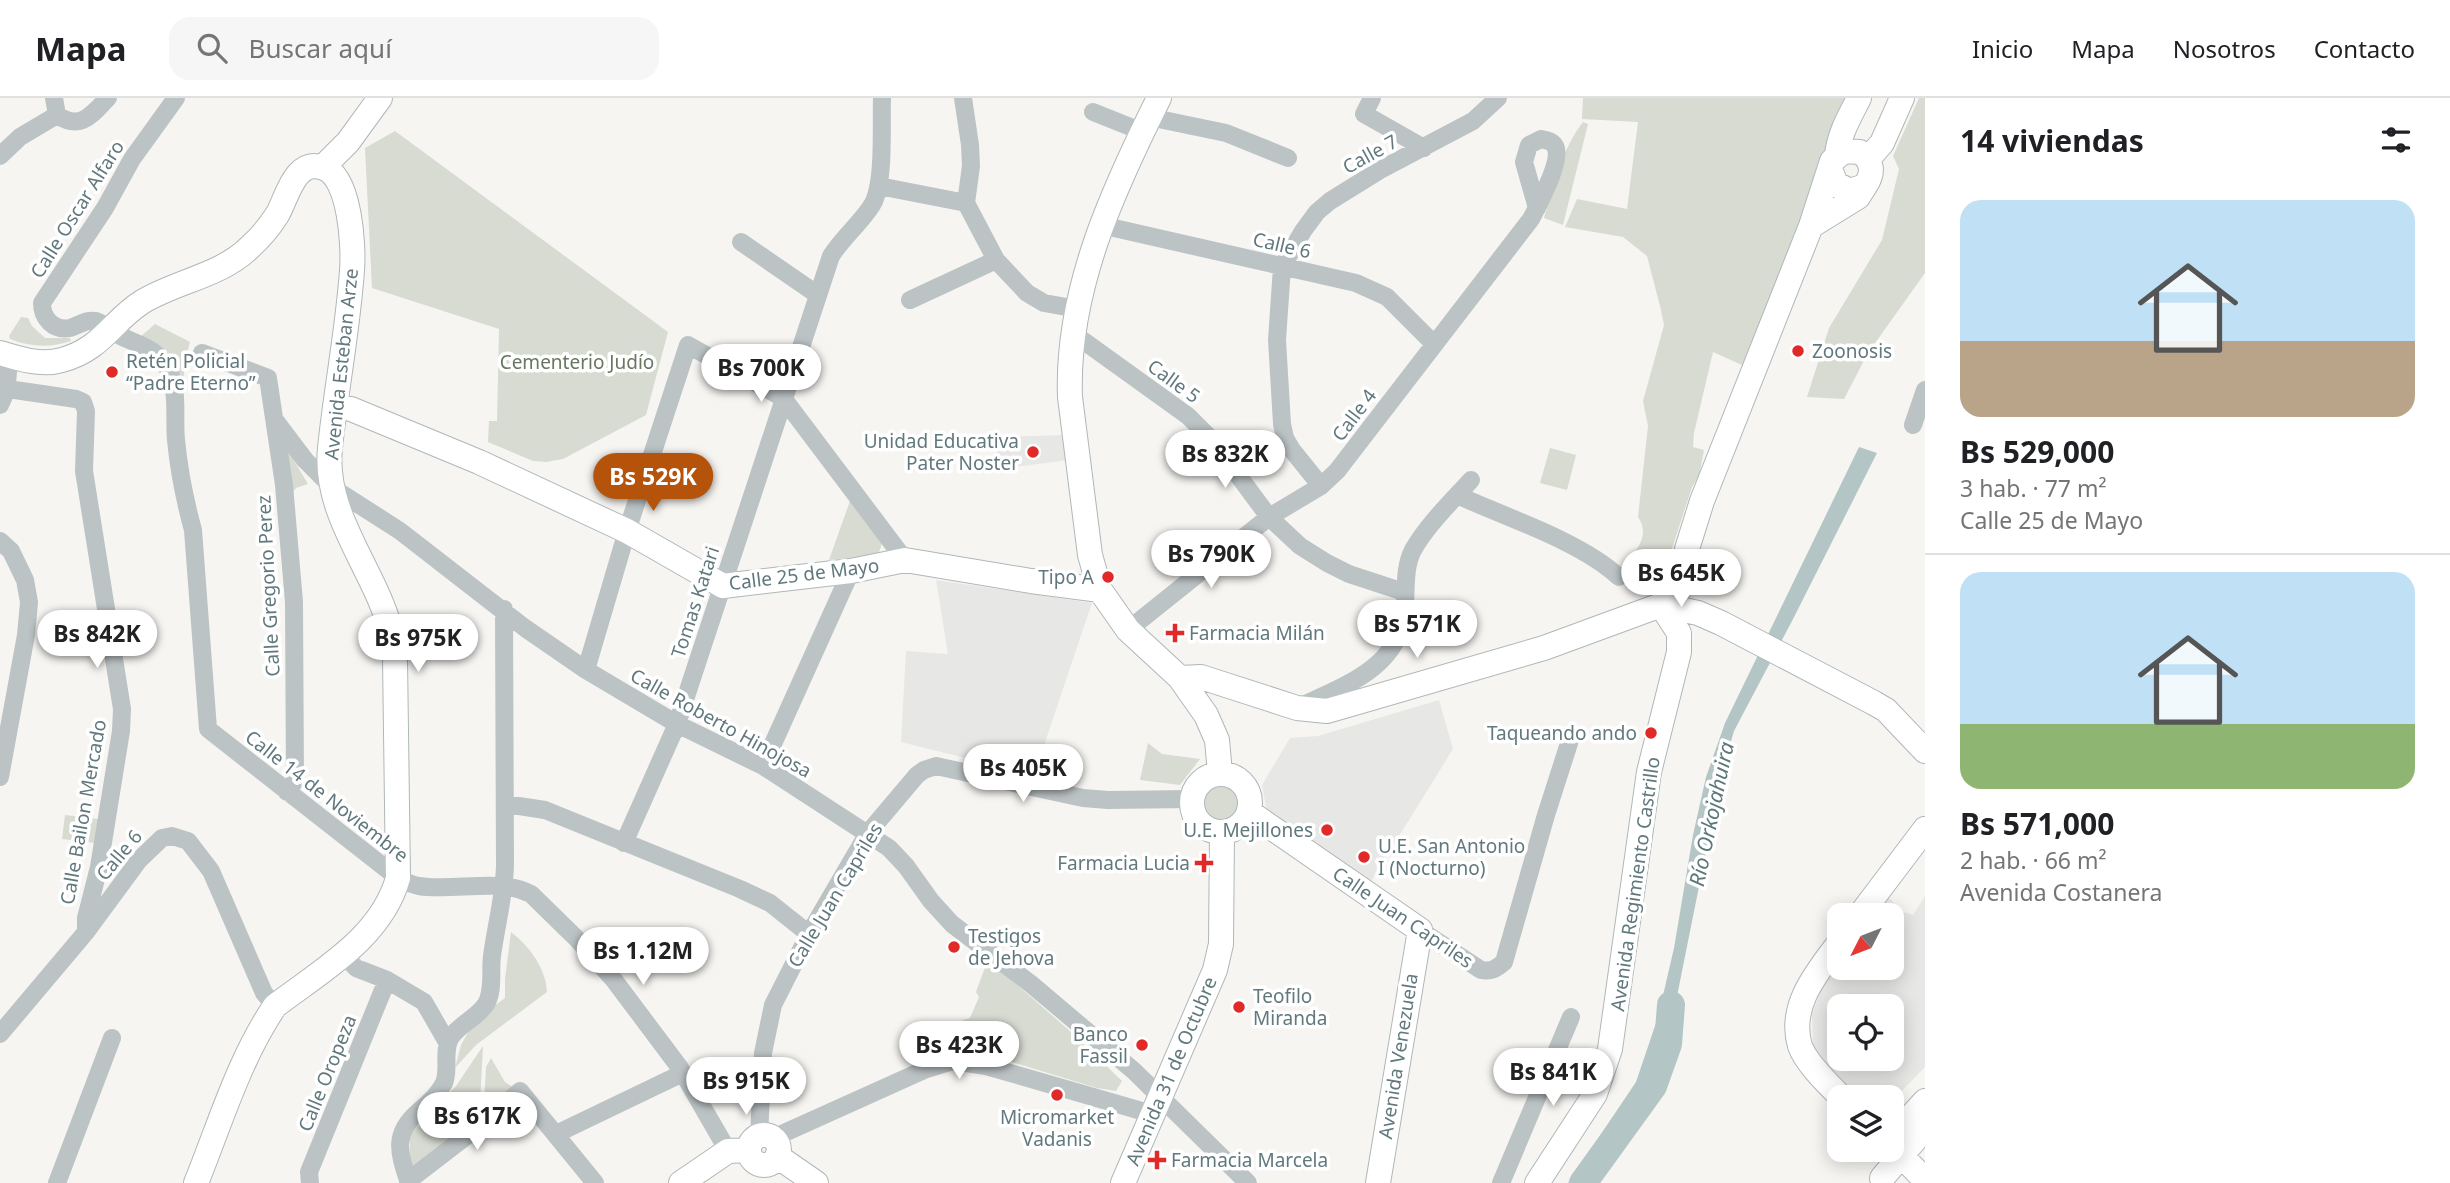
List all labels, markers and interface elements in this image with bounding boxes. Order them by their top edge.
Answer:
search box [169,17,659,80]
text: Mapa [35,26,127,71]
icon: search [193,29,231,67]
text: Buscar aquí [249,30,392,66]
text: Inicio [1972,32,2033,65]
text: Mapa [2071,32,2135,65]
text: Nosotros [2173,32,2276,65]
text: Contacto [2314,32,2415,65]
text: 14 viviendas [1960,120,2144,161]
icon: filters [2377,121,2415,159]
street label: Calle 7 [1338,128,1402,180]
street label: Calle Oscar Alfaro [24,135,130,283]
street label: Calle 6 [1250,226,1314,264]
icon: home [2125,245,2251,371]
street label: Avenida Esteban Arze [318,267,364,461]
place label: Zoonosis [1812,338,1892,364]
marker: Zoonosis [1790,343,1806,359]
pin: Bs 700K [696,344,826,404]
place label: Retén Policial “Padre Eterno” [126,348,256,396]
park label: Cementerio Judío [500,349,654,375]
text: Bs 700K [717,351,805,383]
street label: Calle 5 [1142,353,1206,409]
marker: Retén Policial “Padre Eterno” [104,364,120,380]
street label: Calle 4 [1326,384,1382,446]
place label: Unidad Educativa Pater Noster [864,428,1019,476]
pin: Bs 832K [1160,430,1290,490]
text: Bs 529,000 [1960,431,2114,472]
text: Bs 832K [1181,437,1269,469]
marker: Unidad Educativa Pater Noster [1025,444,1041,460]
pin: Bs 529K [588,454,718,513]
text: Bs 529K [609,460,697,492]
text: 3 hab. · 77 m² [1960,472,2107,504]
street label: Calle Gregorio Perez [250,495,286,677]
text: Calle 25 de Mayo [1960,504,2143,536]
pin: Bs 790K [1146,531,1276,590]
text: Bs 790K [1167,537,1255,569]
street label: Tomas Katari [665,543,725,661]
pin: Bs 645K [1616,550,1746,609]
street label: Calle 25 de Mayo [727,552,881,596]
text: Bs 645K [1637,556,1725,588]
place label: Tipo A [1038,564,1095,590]
marker: Tipo A [1100,569,1116,585]
pin: Bs 571K [1352,601,1482,660]
text: Bs 571K [1373,607,1461,639]
pin: Bs 842K [32,610,162,670]
pin: Bs 975K [353,614,483,674]
text: Bs 842K [53,617,141,649]
icon: home [2125,617,2251,743]
place label: Farmacia Milán [1189,620,1325,646]
text: Bs 975K [374,621,462,653]
marker: Farmacia Milán [1167,625,1183,641]
street label: Calle Roberto Hinojosa [626,662,816,784]
street label: Calle Bailon Mercado [54,717,112,907]
place label: Taqueando ando [1487,720,1637,746]
street label: Calle 14 de Noviembre [240,724,414,868]
marker: Taqueando ando [1643,725,1659,741]
water label: Río Orkojahuira [1682,739,1740,889]
pin: Bs 405K [958,744,1088,804]
text: Bs 405K [979,751,1067,783]
street label: Avenida Regimiento Castrillo [1604,755,1666,1013]
text: Bs 571,000 [1960,803,2114,844]
place label: U.E. Mejillones [1183,817,1313,843]
street label: Calle Juan Capriles [782,818,888,972]
marker: U.E. Mejillones [1319,822,1335,838]
street label: Calle 6 [90,824,148,886]
place label: U.E. San Antonio I (Nocturno) [1378,833,1525,881]
text: 2 hab. · 66 m² [1960,844,2107,876]
marker: U.E. San Antonio I (Nocturno) [1356,849,1372,865]
place label: Farmacia Lucia [1057,850,1190,876]
marker: Farmacia Lucia [1196,855,1212,871]
street label: Calle Juan Capriles [1328,860,1478,974]
text: Avenida Costanera [1960,876,2162,908]
north arrow [1827,903,1904,980]
map controls [1827,903,1904,1162]
place label: Testigos de Jehova [968,923,1054,971]
pin: Bs 1.12M [571,928,715,987]
text: Bs 1.12M [593,934,693,966]
marker: Testigos de Jehova [946,939,962,955]
street label: Avenida Venezuela [1372,971,1424,1141]
street label: Avenida 31 de Octubre [1119,973,1223,1169]
place label: Teofilo Miranda [1253,983,1327,1031]
button: locate [1827,994,1904,1071]
marker: Teofilo Miranda [1231,999,1247,1015]
street label: Calle Oropeza [292,1011,362,1135]
pin: Bs 423K [894,1021,1024,1081]
place label: Banco Fassil [1073,1021,1128,1069]
text: Bs 423K [915,1028,1003,1060]
marker: Banco Fassil [1134,1037,1150,1053]
pin: Bs 841K [1488,1048,1618,1108]
text: Bs 841K [1509,1055,1597,1087]
pin: Bs 915K [681,1058,811,1117]
text: Bs 915K [702,1064,790,1096]
button: layers [1827,1085,1904,1162]
marker: Micromarket Vadanis [1049,1087,1065,1103]
pin: Bs 617K [412,1093,542,1152]
text: Bs 617K [433,1099,521,1131]
place label: Micromarket Vadanis [1000,1104,1114,1152]
place label: Farmacia Marcela [1171,1147,1328,1173]
marker: Farmacia Marcela [1149,1152,1165,1168]

